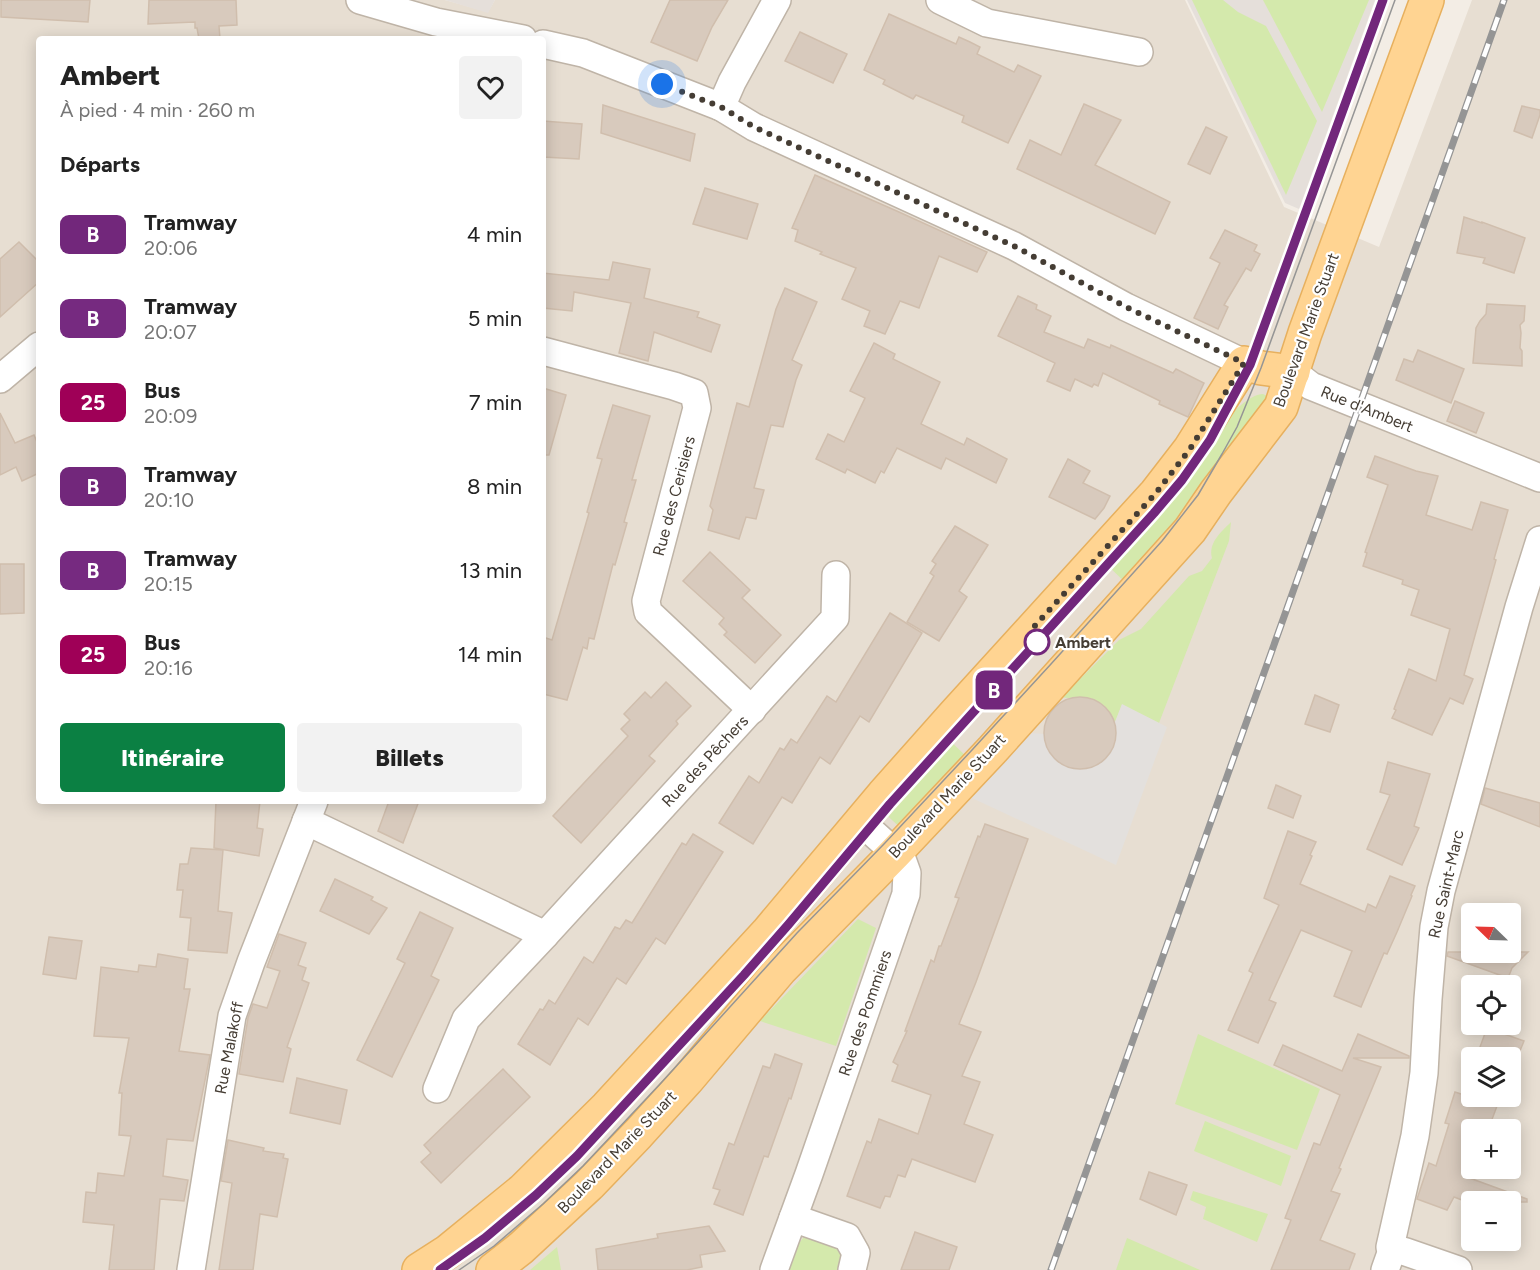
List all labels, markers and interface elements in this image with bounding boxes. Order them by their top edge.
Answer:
button: heart [459,56,522,119]
text: Ambert [60,58,160,92]
your location [647,69,677,99]
text: À pied · 4 min · 260 m [60,98,255,122]
text: Départs [60,151,140,178]
text: Tramway [144,209,237,236]
text: 4 min [467,221,522,248]
text: B [87,222,99,247]
text: 20:06 [144,236,197,260]
street label: Boulevard Marie Stuart [1269,250,1343,410]
text: Tramway [144,293,237,320]
text: 5 min [468,305,522,332]
text: B [87,306,99,331]
text: 20:07 [144,320,197,344]
text: Bus [144,377,180,404]
street label: Rue d'Ambert [1318,382,1416,436]
text: 7 min [469,389,522,416]
text: 25 [81,390,105,415]
text: 20:09 [144,404,197,428]
street label: Rue des Cerisiers [649,434,699,558]
text: Tramway [144,461,237,488]
text: 8 min [467,473,522,500]
text: B [87,474,99,499]
text: 20:10 [144,488,194,512]
text: Tramway [144,545,237,572]
text: 13 min [459,557,522,584]
text: B [87,558,99,583]
text: 20:15 [144,572,193,596]
text: Bus [144,629,180,656]
marker: Ambert [1024,629,1050,655]
place label: Ambert [1055,633,1111,652]
text: 14 min [458,641,522,668]
text: 25 [81,642,105,667]
text: 20:16 [144,656,193,680]
line badge: B [974,670,1014,710]
text: B [988,678,1000,703]
street label: Rue des Pêchers [658,711,752,811]
button: Itinéraire [60,723,285,792]
button: Billets [297,723,522,792]
street label: Boulevard Marie Stuart [884,730,1010,862]
street label: Rue Saint-Marc [1424,828,1468,940]
north arrow [1461,903,1521,963]
map controls [1461,903,1521,1251]
street label: Rue des Pommiers [835,947,895,1079]
button: locate [1461,975,1521,1035]
street label: Rue Malakoff [211,1000,247,1096]
button: layers [1461,1047,1521,1107]
street label: Boulevard Marie Stuart [554,1087,680,1217]
button: + [1461,1119,1521,1179]
button: − [1461,1191,1521,1251]

